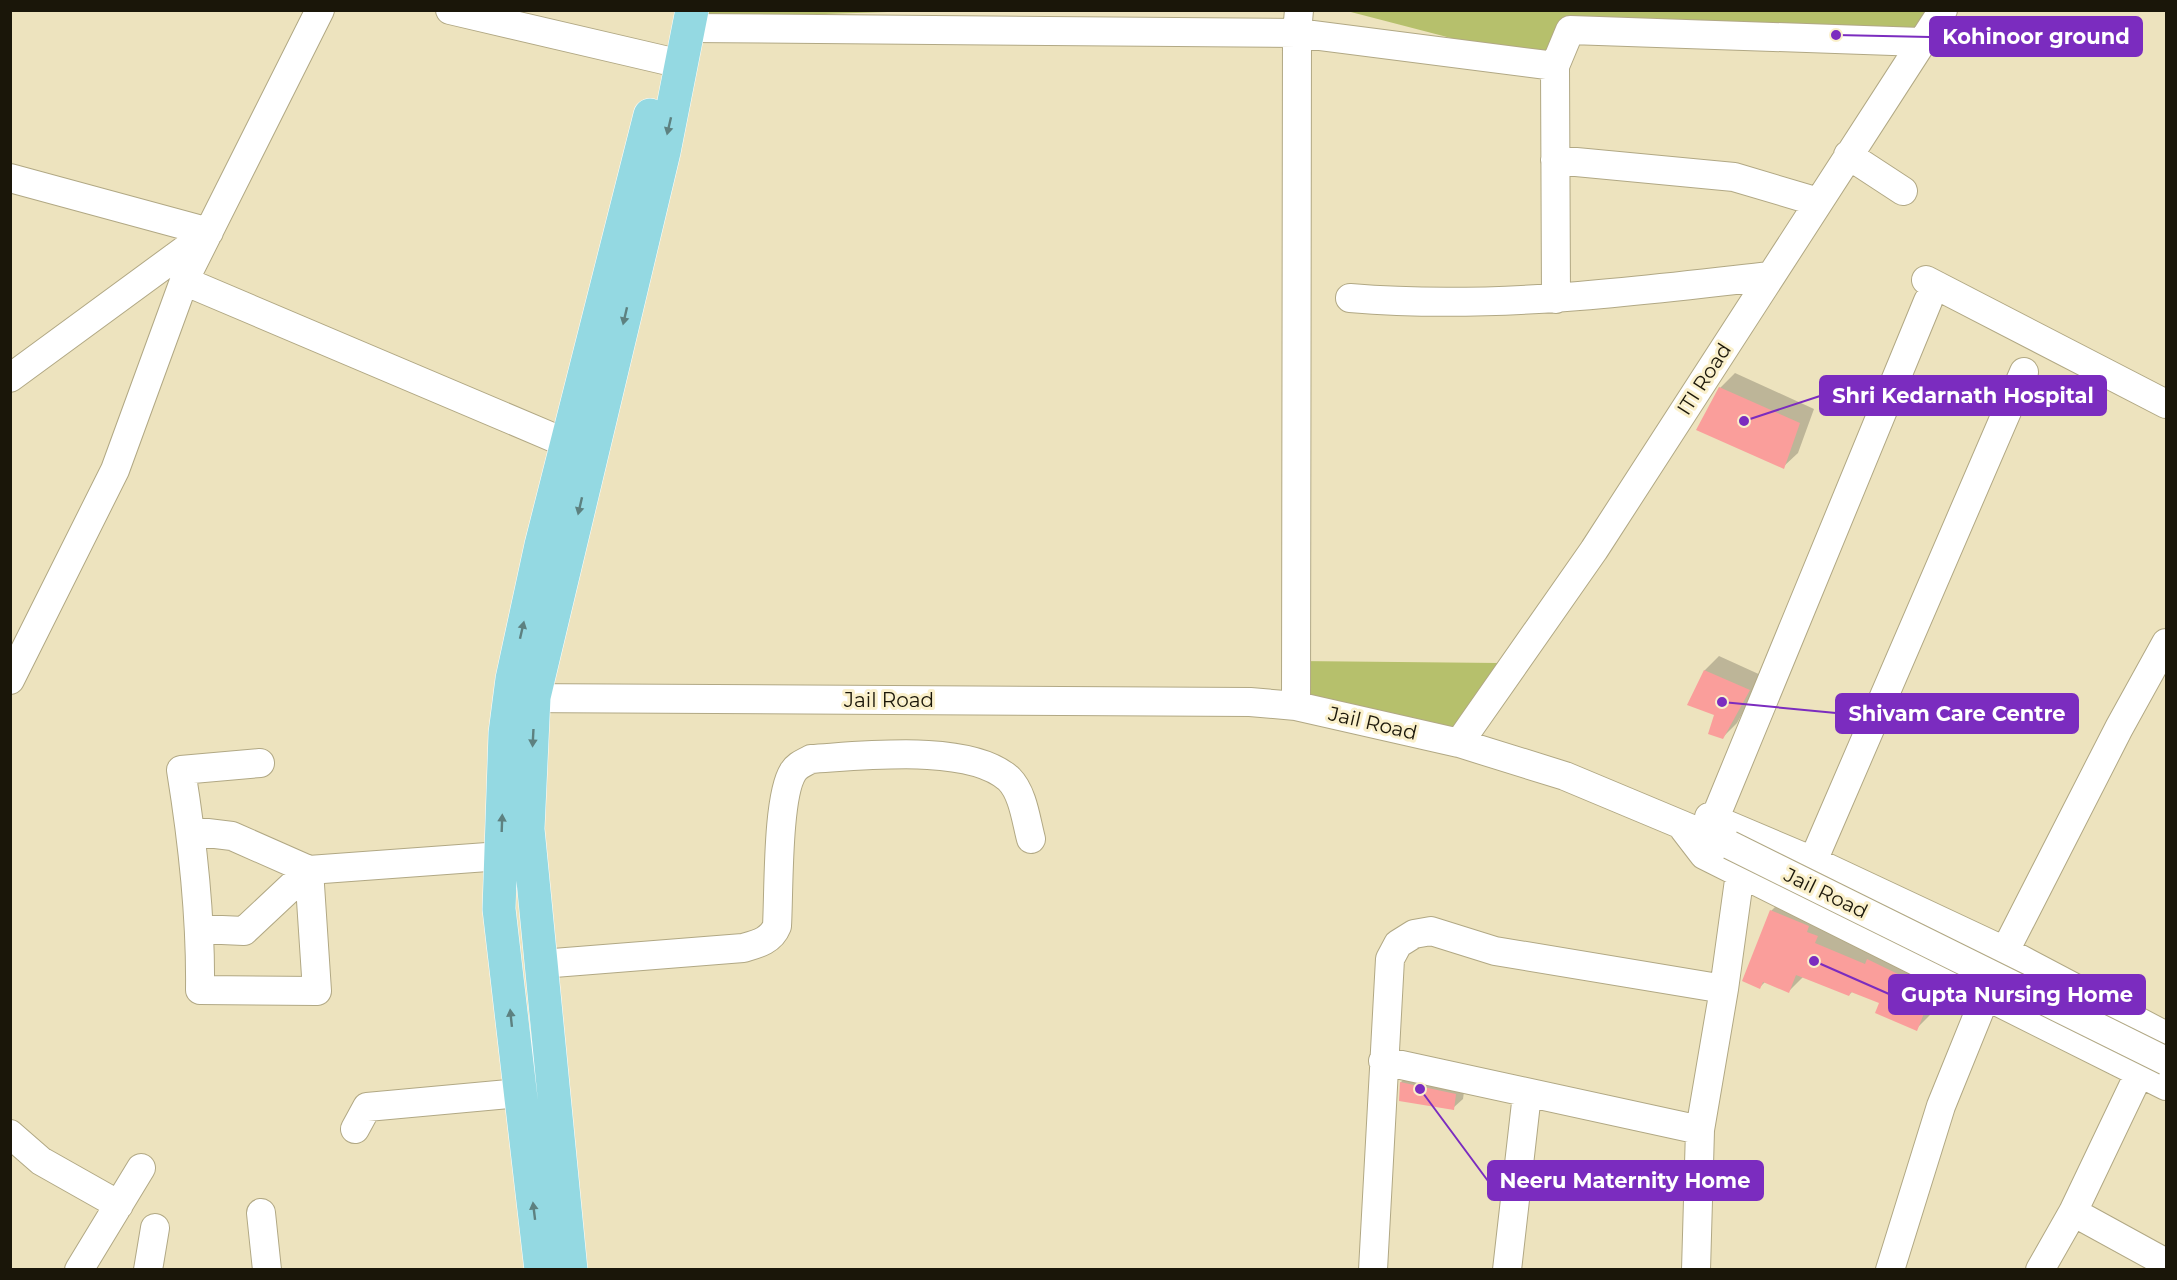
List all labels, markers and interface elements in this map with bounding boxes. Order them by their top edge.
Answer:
callout: Kohinoor ground [1930,17,2142,56]
text: Kohinoor ground [1942,24,2130,49]
one-way arrow [664,117,674,136]
one-way arrow [619,307,629,325]
street label: ITI Road [1672,338,1736,420]
callout: Shri Kedarnath Hospital [1820,376,2106,415]
text: Shri Kedarnath Hospital [1832,383,2094,408]
one-way arrow [574,497,584,515]
one-way arrow [518,620,527,639]
street label: Jail Road [843,688,934,712]
callout: Shivam Care Centre [1836,694,2078,733]
street label: Jail Road [1325,701,1420,745]
text: Shivam Care Centre [1848,701,2066,726]
one-way arrow [528,728,537,747]
one-way arrow [497,814,507,833]
street label: Jail Road [1779,862,1872,924]
callout: Gupta Nursing Home [1889,975,2145,1014]
text: Gupta Nursing Home [1901,982,2133,1007]
one-way arrow [506,1008,516,1027]
callout: Neeru Maternity Home [1488,1161,1763,1200]
text: Neeru Maternity Home [1500,1168,1750,1193]
one-way arrow [529,1202,539,1221]

